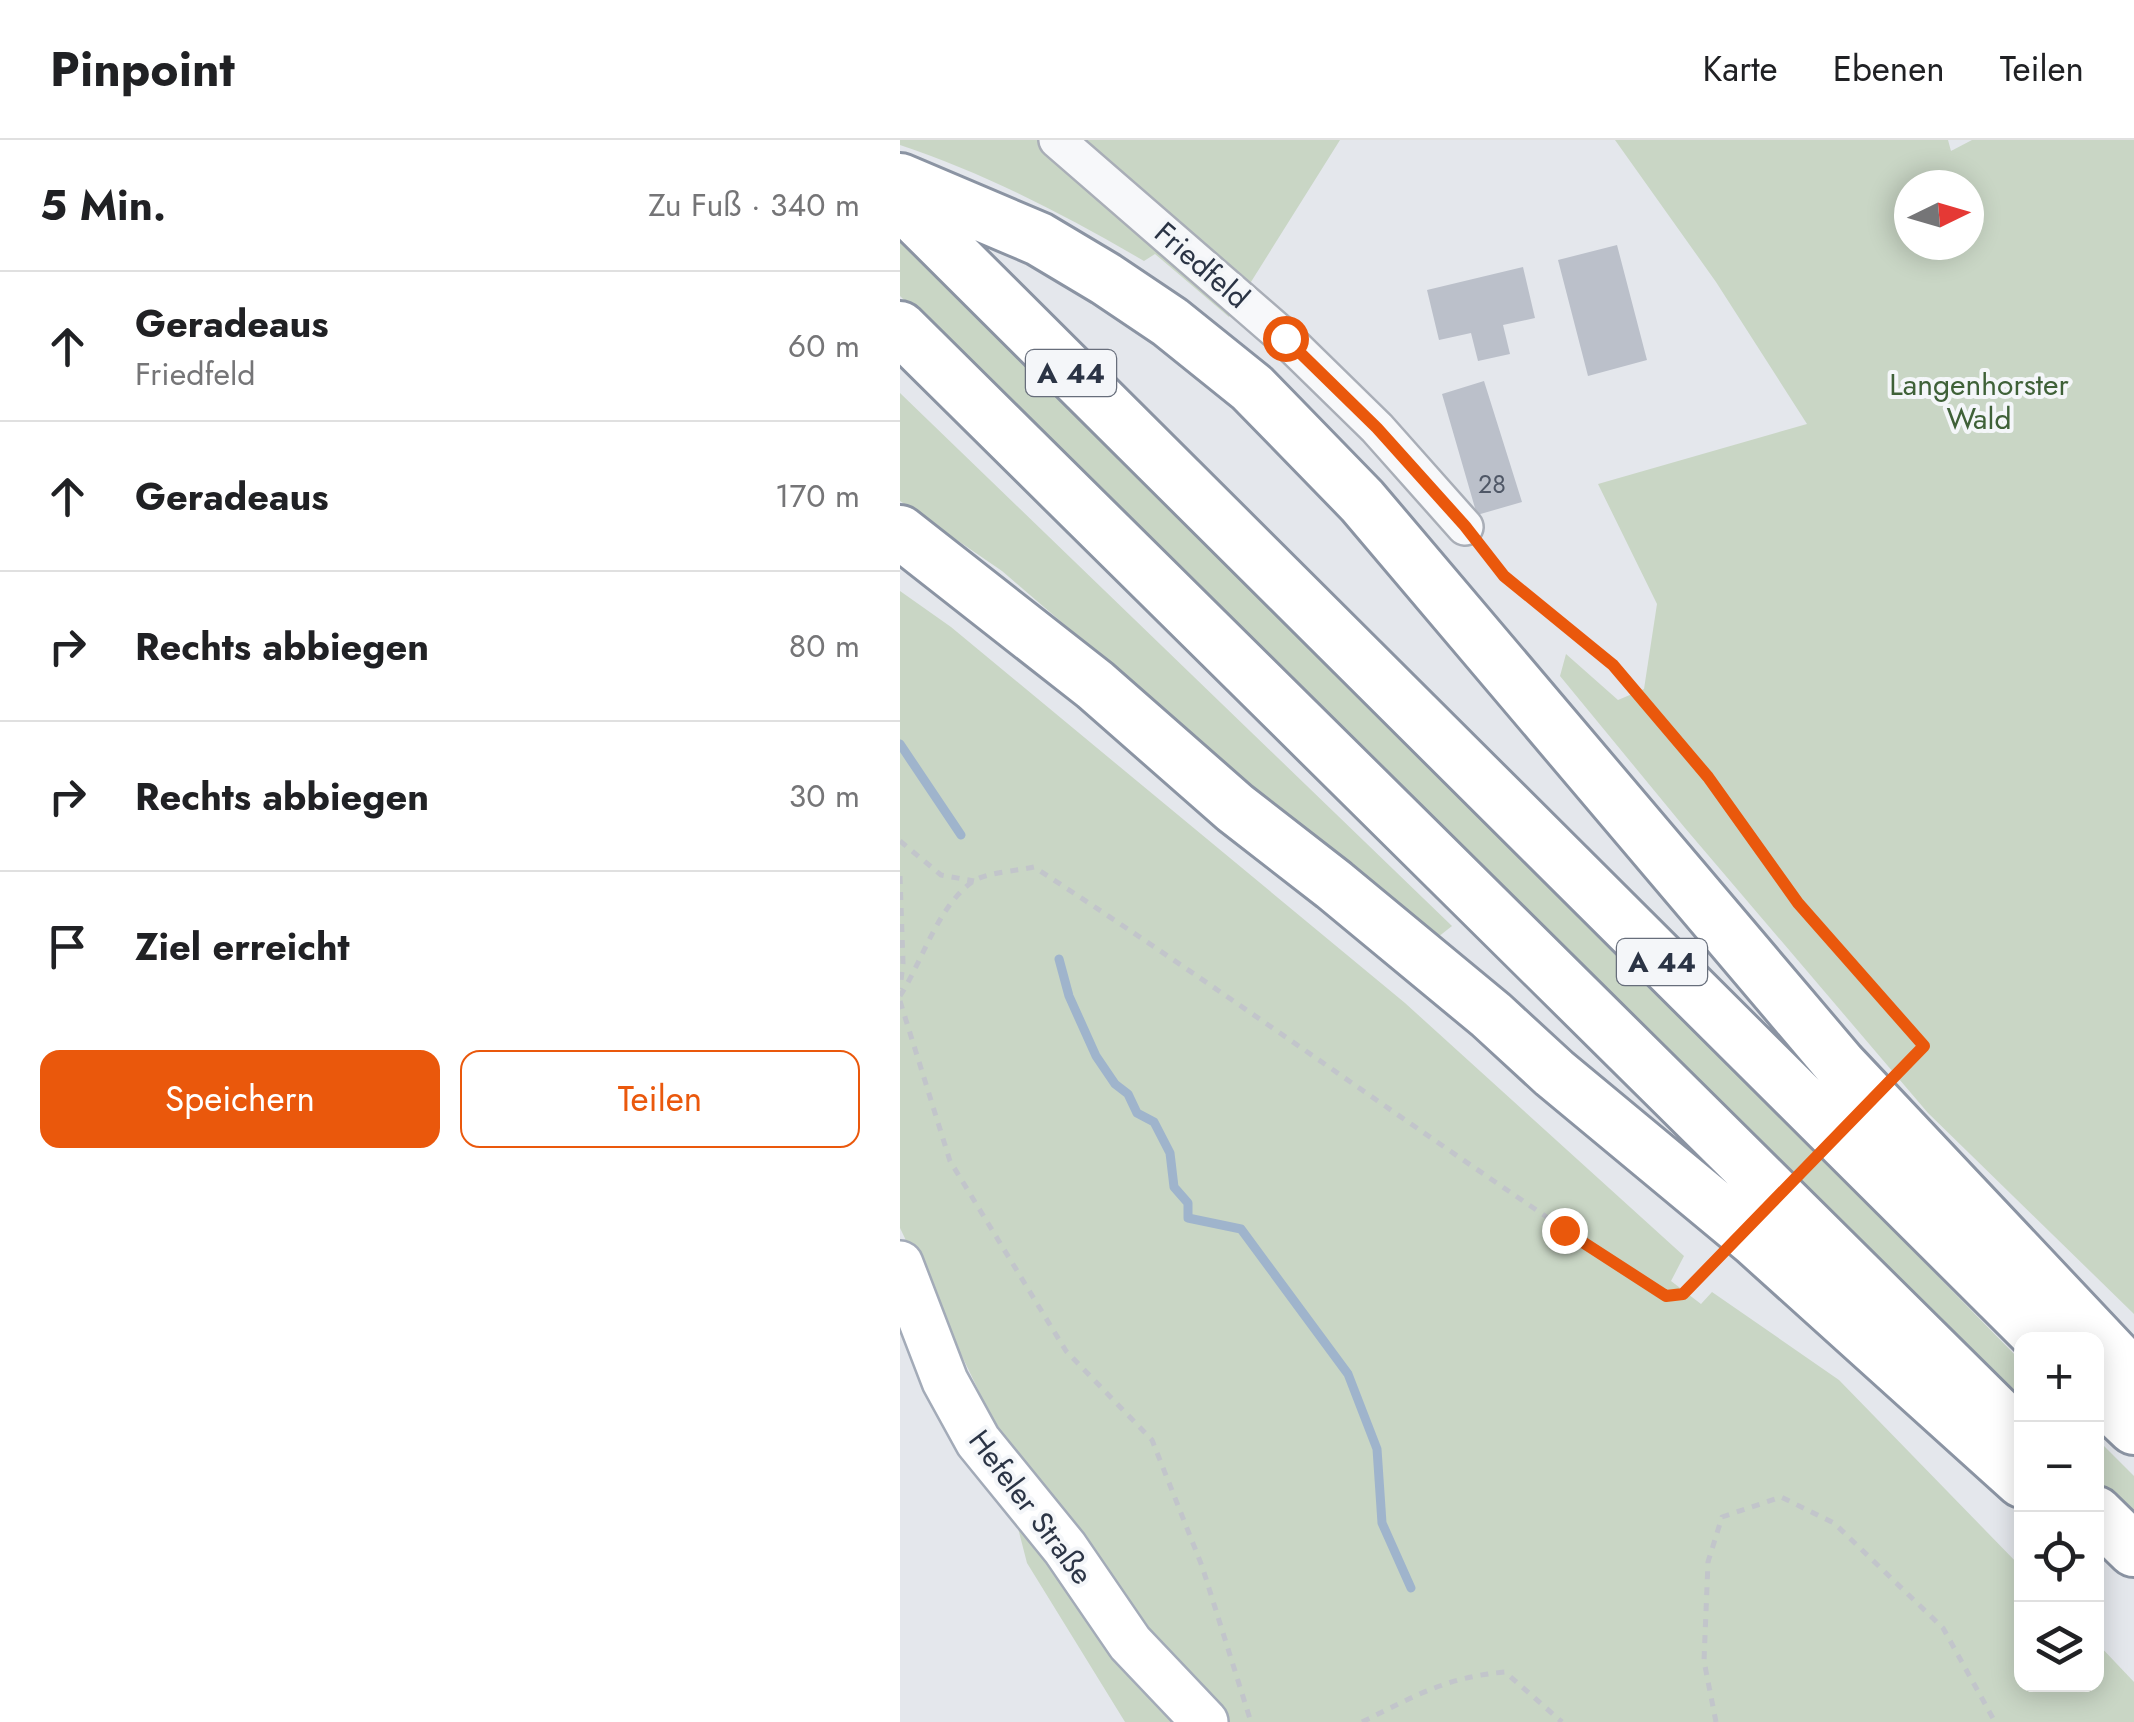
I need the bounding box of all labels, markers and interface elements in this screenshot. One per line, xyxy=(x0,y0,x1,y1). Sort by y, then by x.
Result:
text: Pinpoint xyxy=(50,35,235,104)
text: Karte xyxy=(1703,44,1778,94)
text: Ebenen xyxy=(1833,44,1945,94)
text: Teilen xyxy=(2000,44,2084,94)
north arrow xyxy=(1894,170,1984,260)
text: 5 Min. xyxy=(40,175,166,236)
text: Zu Fuß · 340 m xyxy=(648,182,860,228)
street label: Friedfeld xyxy=(1145,212,1259,318)
text: Geradeaus xyxy=(135,296,329,351)
route start xyxy=(1263,316,1309,362)
icon: ahead xyxy=(40,319,95,374)
text: 60 m xyxy=(788,323,860,369)
road number: A 44 xyxy=(1026,350,1116,396)
text: Friedfeld xyxy=(135,351,256,397)
park label: Langenhorster Wald xyxy=(1889,363,2069,440)
house number: 28 xyxy=(1478,466,1506,502)
icon: ahead xyxy=(40,469,95,524)
text: Geradeaus xyxy=(135,469,329,524)
text: 170 m xyxy=(775,473,860,519)
icon: right xyxy=(40,619,95,674)
text: Rechts abbiegen xyxy=(135,619,429,674)
text: 80 m xyxy=(789,623,860,669)
icon: right xyxy=(40,769,95,824)
text: Rechts abbiegen xyxy=(135,769,429,824)
text: 30 m xyxy=(789,773,860,819)
icon: arrive xyxy=(40,919,95,974)
text: Ziel erreicht xyxy=(135,919,350,974)
road number: A 44 xyxy=(1617,939,1707,985)
button: Speichern xyxy=(40,1050,440,1148)
button: Teilen xyxy=(460,1050,860,1148)
route end xyxy=(1542,1208,1588,1254)
map controls xyxy=(2014,1332,2104,1692)
button: + xyxy=(2014,1332,2104,1422)
street label: Hefeler Straße xyxy=(959,1421,1103,1593)
button: − xyxy=(2014,1422,2104,1512)
button: locate xyxy=(2014,1512,2104,1602)
button: layers xyxy=(2014,1602,2104,1692)

